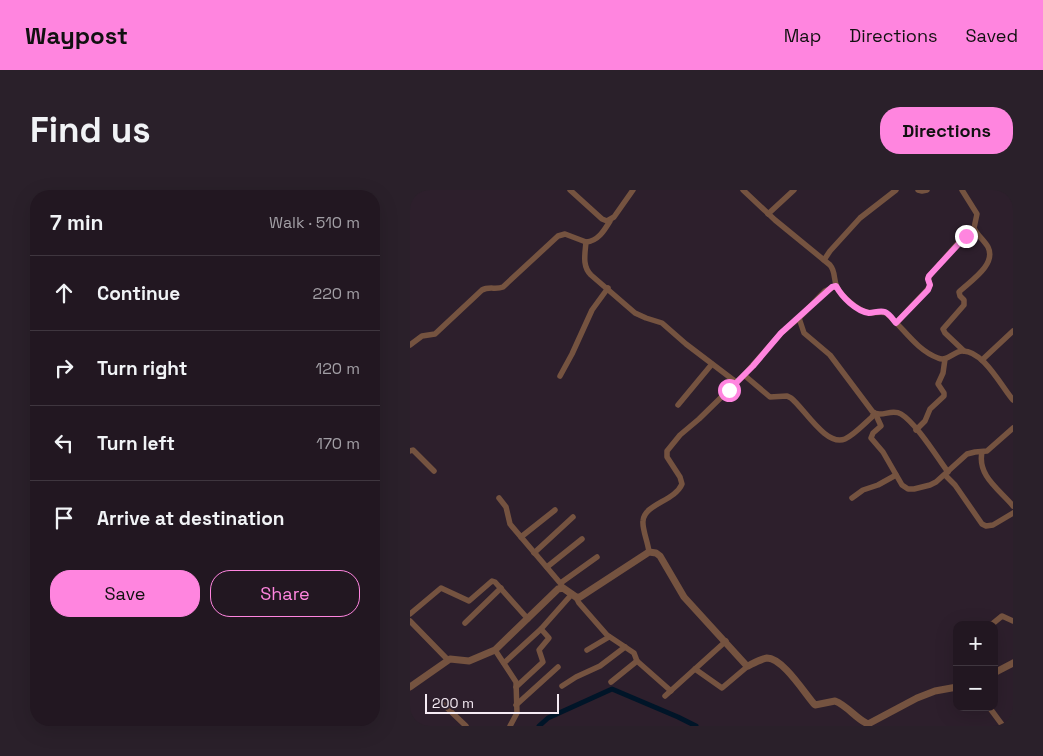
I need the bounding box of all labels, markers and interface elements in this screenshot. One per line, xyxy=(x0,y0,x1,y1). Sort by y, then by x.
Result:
text: Waypost xyxy=(25,20,128,51)
text: Map xyxy=(784,24,821,47)
text: Directions xyxy=(849,24,938,47)
text: Saved xyxy=(966,24,1018,47)
button: Directions xyxy=(880,107,1013,154)
text: Find us xyxy=(30,108,151,152)
text: 7 min xyxy=(50,209,103,236)
text: Walk · 510 m xyxy=(269,212,360,233)
route end xyxy=(955,225,978,248)
icon: ahead xyxy=(50,279,78,307)
text: Continue xyxy=(97,281,180,306)
text: 220 m xyxy=(313,283,360,304)
icon: right xyxy=(50,354,78,382)
text: Turn right xyxy=(97,356,187,381)
text: 120 m xyxy=(316,358,360,379)
route start xyxy=(718,379,741,402)
icon: left xyxy=(50,429,78,457)
text: Turn left xyxy=(97,431,175,456)
text: 170 m xyxy=(316,433,360,454)
icon: arrive xyxy=(50,504,78,532)
text: Arrive at destination xyxy=(97,506,285,531)
button: Save xyxy=(50,570,200,617)
button: Share xyxy=(210,570,360,617)
map controls xyxy=(953,621,998,711)
button: + xyxy=(953,621,998,666)
button: − xyxy=(953,666,998,711)
scale bar xyxy=(425,691,559,714)
text: 200 m xyxy=(432,694,474,712)

